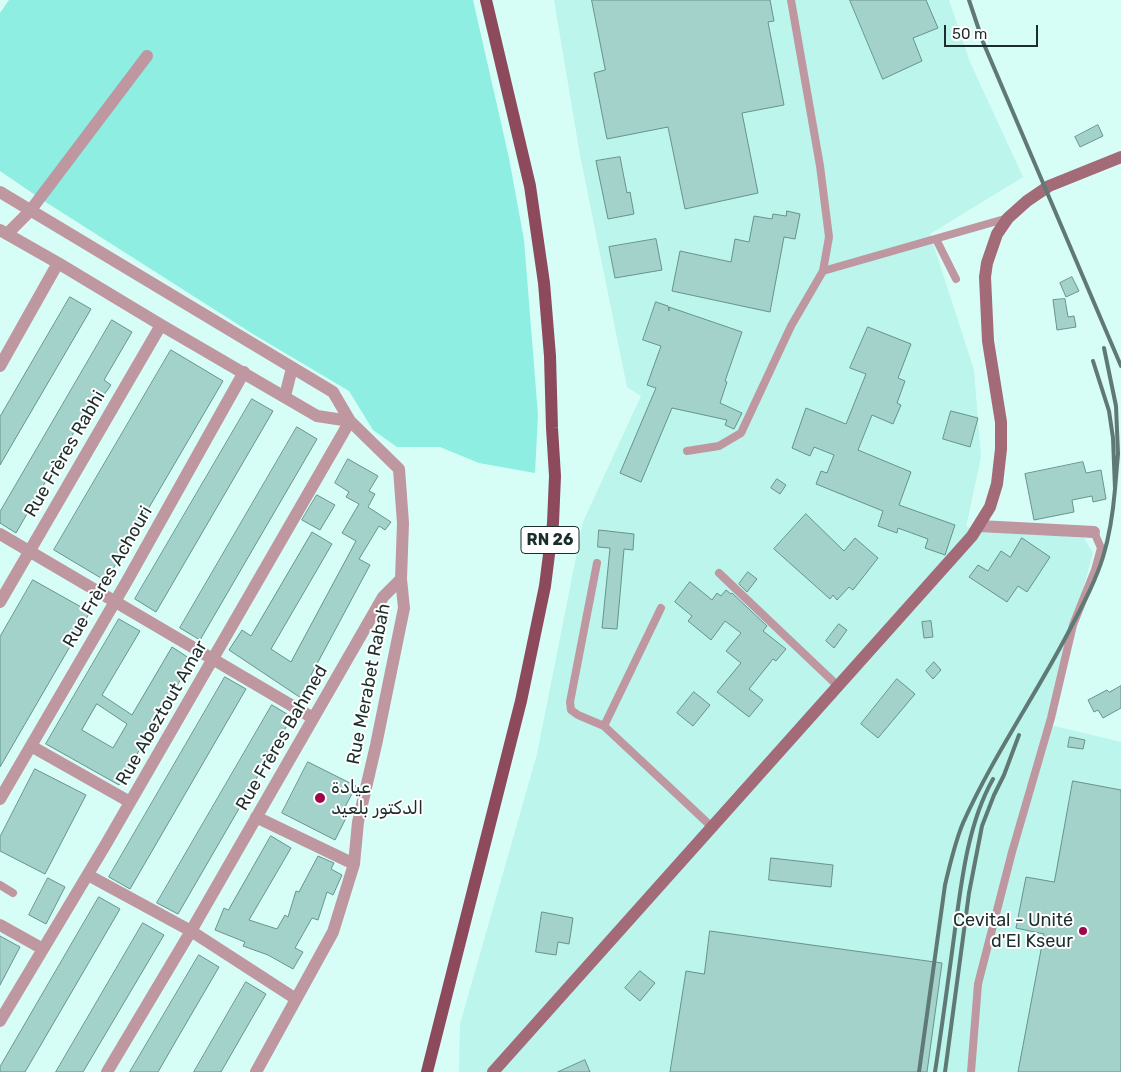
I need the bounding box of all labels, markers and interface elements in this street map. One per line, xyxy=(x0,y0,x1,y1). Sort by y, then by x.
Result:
scale bar xyxy=(946,15,1040,47)
text: 50 m xyxy=(952,25,987,43)
street label: Rue Frères Rabhi xyxy=(20,387,110,521)
street label: Rue Frères Achouri xyxy=(59,502,157,652)
road number: RN 26 xyxy=(521,526,579,554)
street label: Rue Merabet Rabah xyxy=(343,602,395,766)
street label: Rue Abeztout Amar xyxy=(112,637,212,789)
street label: Rue Frères Bahmed xyxy=(232,662,332,814)
place label: عيادة الدكتور بلعيد xyxy=(331,777,423,820)
marker: عيادة الدكتور بلعيد xyxy=(313,791,327,805)
place label: Cevital - Unité d'El Kseur xyxy=(953,910,1073,952)
marker: Cevital - Unité d'El Kseur xyxy=(1077,925,1089,937)

